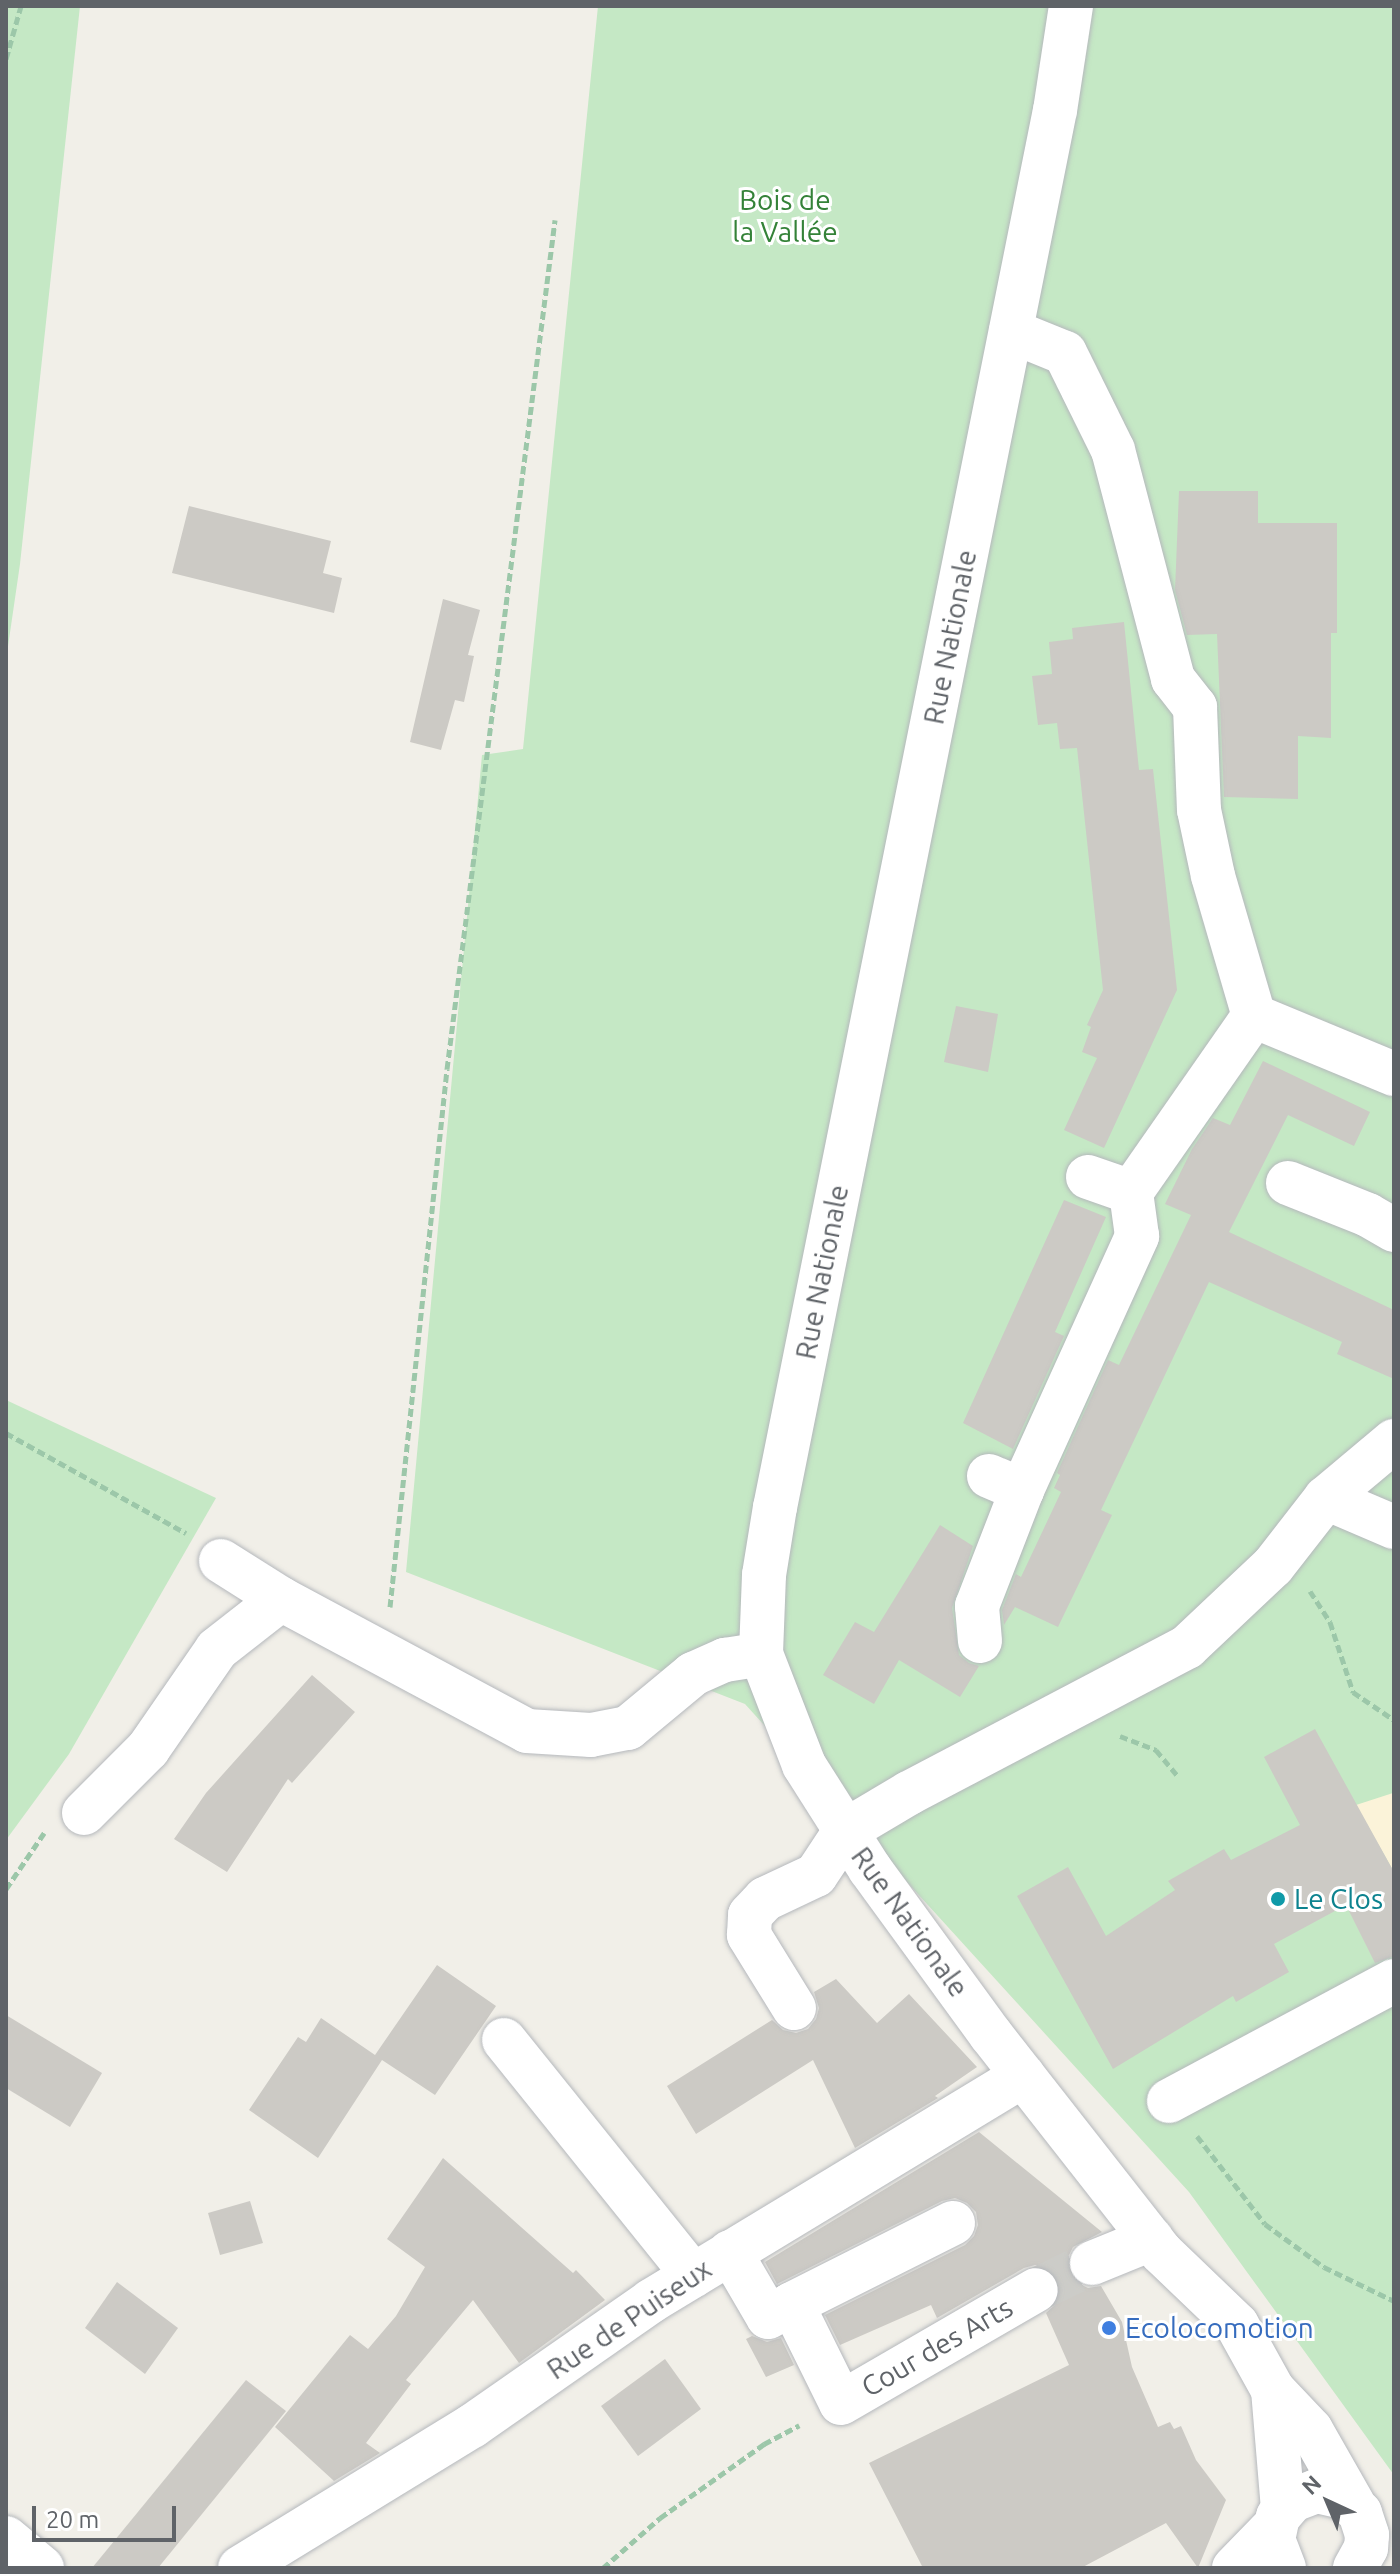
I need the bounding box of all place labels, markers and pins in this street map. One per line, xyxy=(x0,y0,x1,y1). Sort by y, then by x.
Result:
place label: Le Clos xyxy=(1294,1882,1383,1916)
marker: Le Clos xyxy=(1269,1890,1287,1908)
place label: Ecolocomotion xyxy=(1125,2311,1314,2345)
marker: Ecolocomotion xyxy=(1100,2319,1118,2337)

